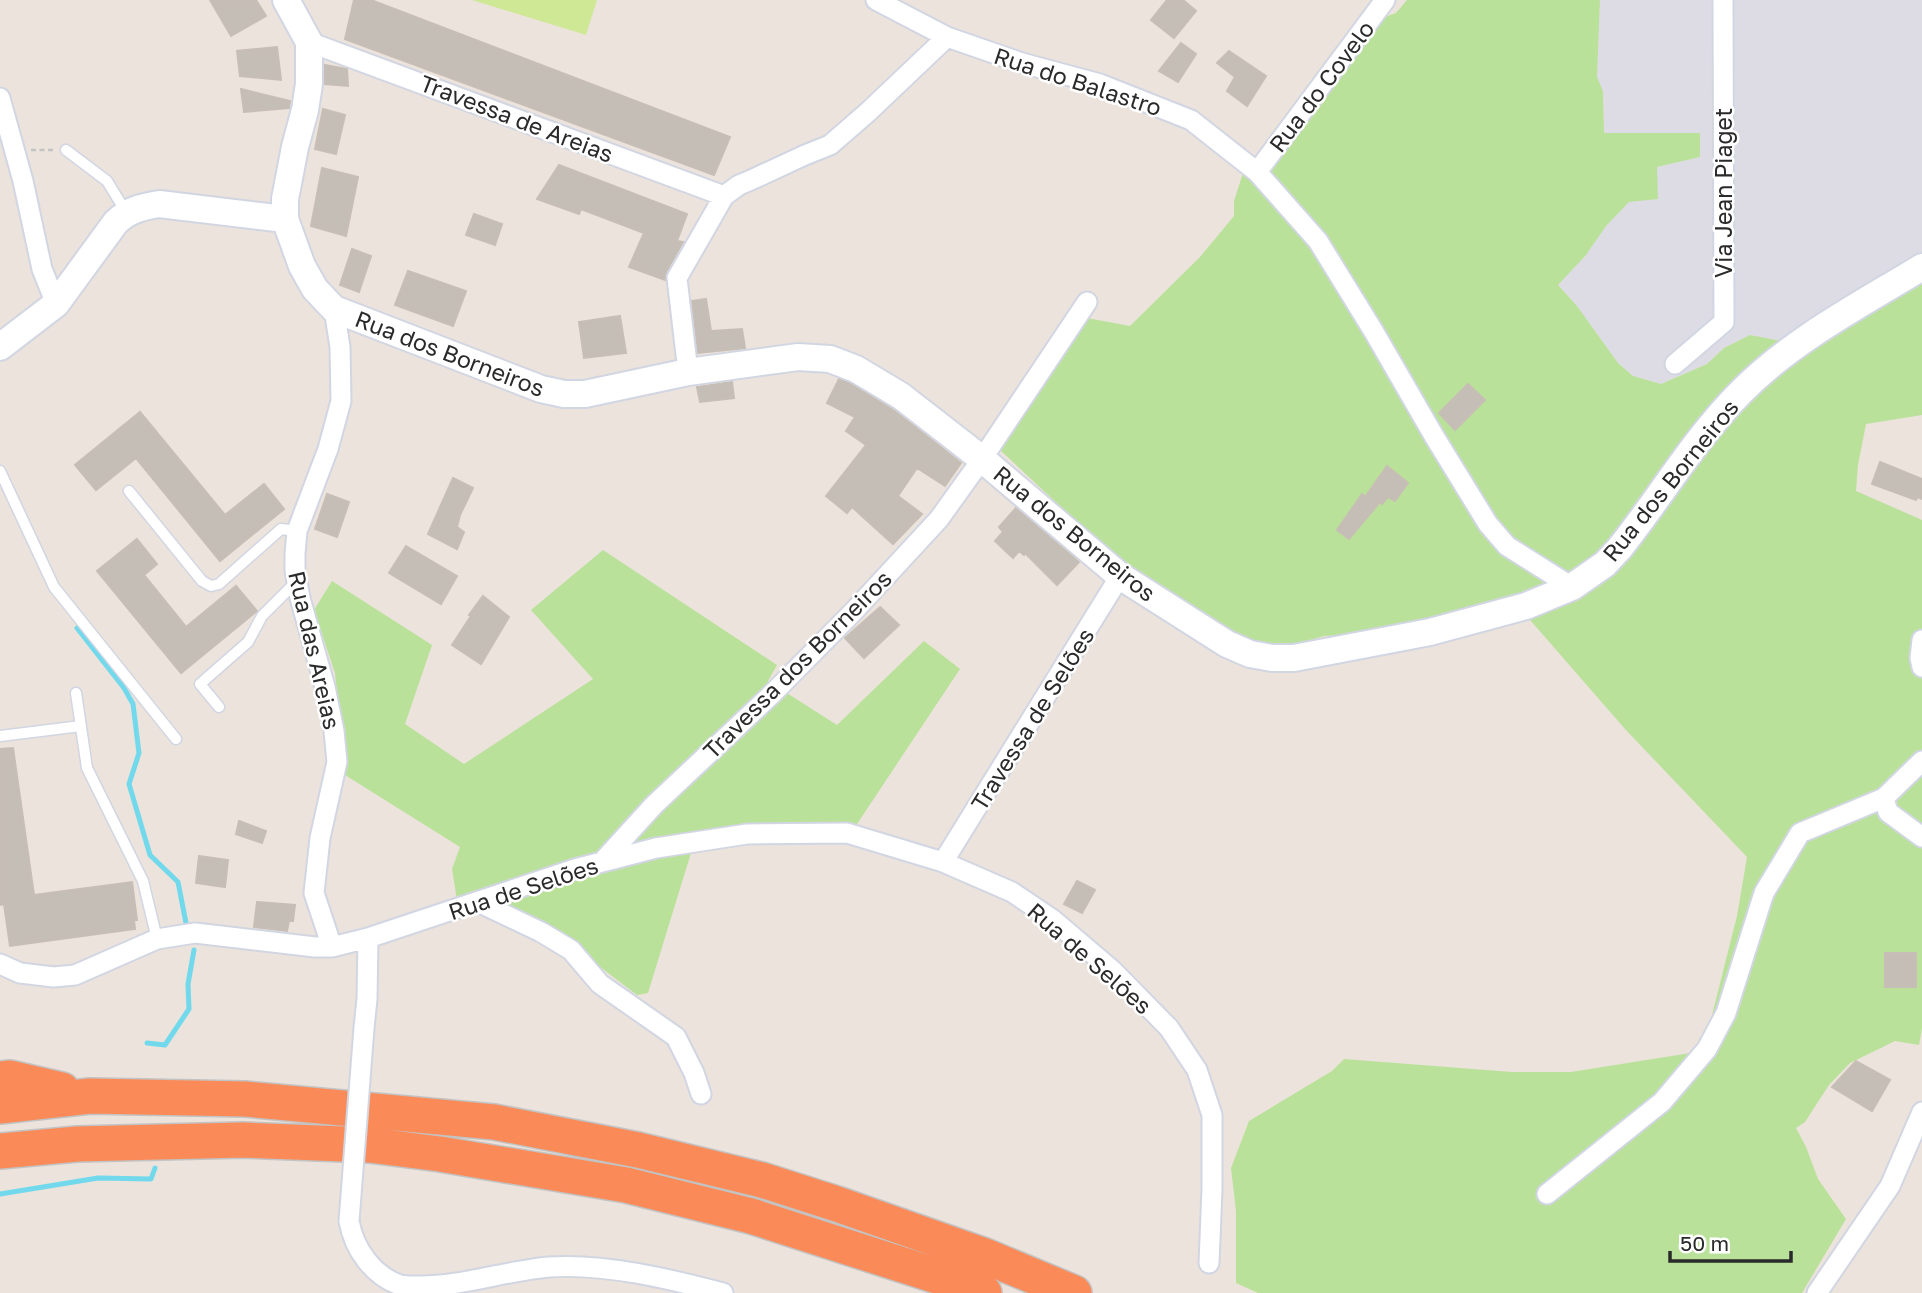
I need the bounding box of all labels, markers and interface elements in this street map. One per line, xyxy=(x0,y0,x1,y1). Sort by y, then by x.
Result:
street label: Rua do Covelo xyxy=(1263,15,1379,157)
street label: Rua do Balastro xyxy=(991,41,1165,121)
street label: Travessa de Areias xyxy=(417,68,617,168)
street label: Via Jean Piaget xyxy=(1709,108,1737,278)
street label: Rua dos Borneiros xyxy=(351,304,549,402)
street label: Rua dos Borneiros xyxy=(1596,393,1744,567)
street label: Rua dos Borneiros xyxy=(988,459,1162,607)
street label: Travessa dos Borneiros xyxy=(697,564,897,764)
street label: Rua das Areias xyxy=(283,568,347,732)
street label: Travessa de Selões xyxy=(964,622,1100,816)
street label: Rua de Selões xyxy=(445,851,601,925)
street label: Rua de Selões xyxy=(1022,896,1158,1020)
scale bar xyxy=(1670,1220,1791,1264)
text: 50 m xyxy=(1680,1230,1729,1256)

